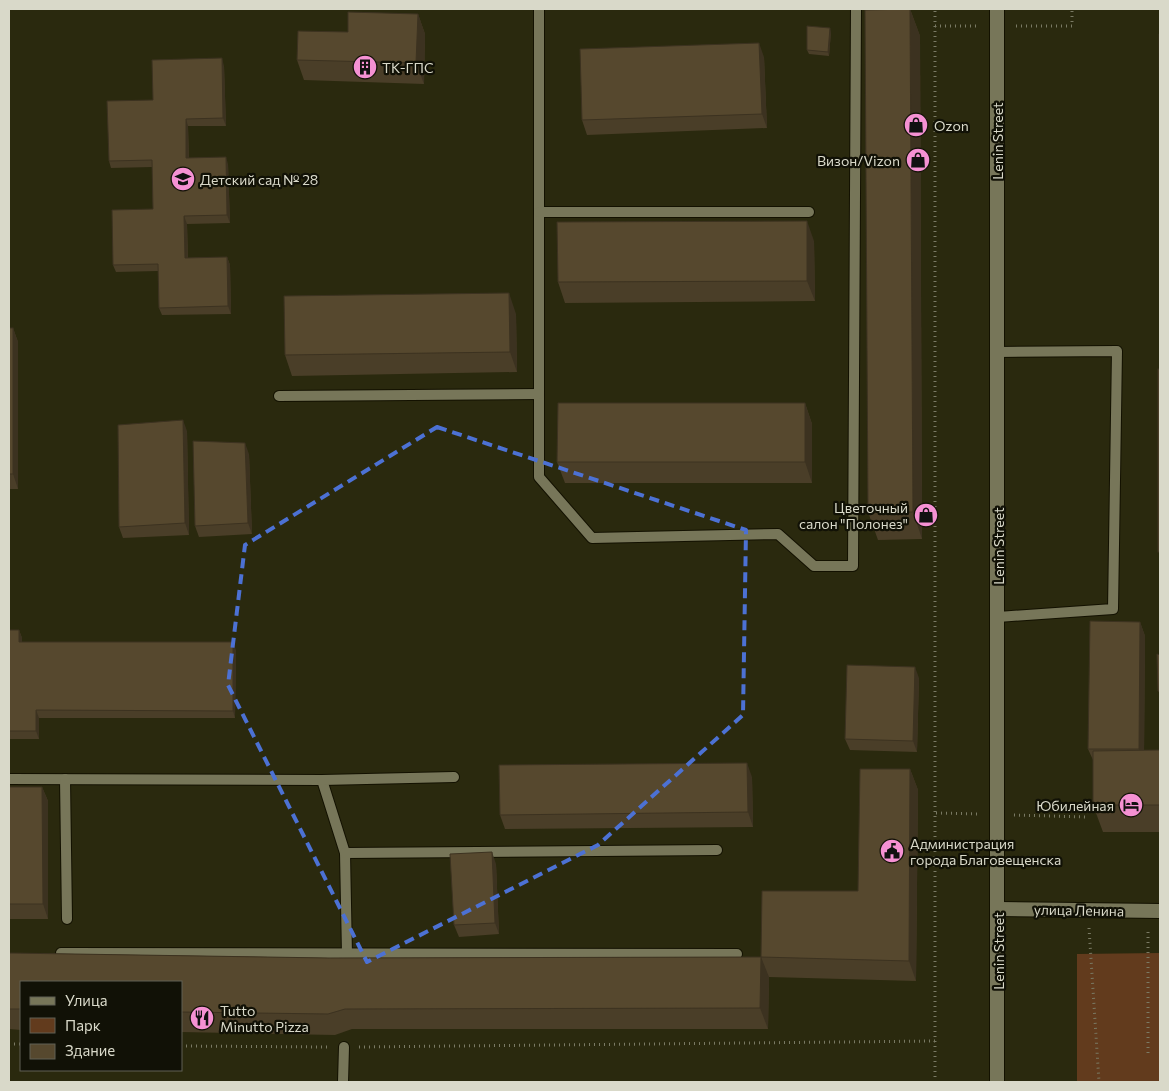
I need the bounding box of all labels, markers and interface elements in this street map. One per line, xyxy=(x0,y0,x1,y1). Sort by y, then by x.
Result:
building icon: ТК-ГПС xyxy=(352,54,378,80)
place label: ТК-ГПС xyxy=(382,59,434,76)
street label: Lenin Street xyxy=(989,102,1006,180)
shop icon: Ozon xyxy=(903,112,929,138)
place label: Ozon xyxy=(934,117,969,134)
shop icon: Визон/Vizon xyxy=(905,147,931,173)
place label: Визон/Vizon xyxy=(817,152,900,169)
school or university icon: Детский сад № 28 xyxy=(170,166,196,192)
place label: Детский сад № 28 xyxy=(200,171,318,188)
place label: Цветочный салон "Полонез" xyxy=(799,499,908,532)
shop icon: Цветочный салон "Полонез" xyxy=(913,502,939,528)
street label: Lenin Street xyxy=(990,507,1007,585)
hotel icon: Юбилейная xyxy=(1118,792,1144,818)
place label: Юбилейная xyxy=(1036,797,1114,814)
place label: Администрация города Благовещенска xyxy=(910,835,1061,868)
public building icon: Администрация города Благовещенска xyxy=(879,838,905,864)
street label: улица Ленина xyxy=(1034,901,1124,919)
street label: Lenin Street xyxy=(990,912,1007,990)
legend xyxy=(20,981,182,1071)
text: Улица xyxy=(65,991,107,1009)
place label: Tutto Minutto Pizza xyxy=(220,1002,309,1035)
restaurant icon: Tutto Minutto Pizza xyxy=(189,1005,215,1031)
text: Парк xyxy=(65,1016,101,1034)
text: Здание xyxy=(65,1041,115,1059)

